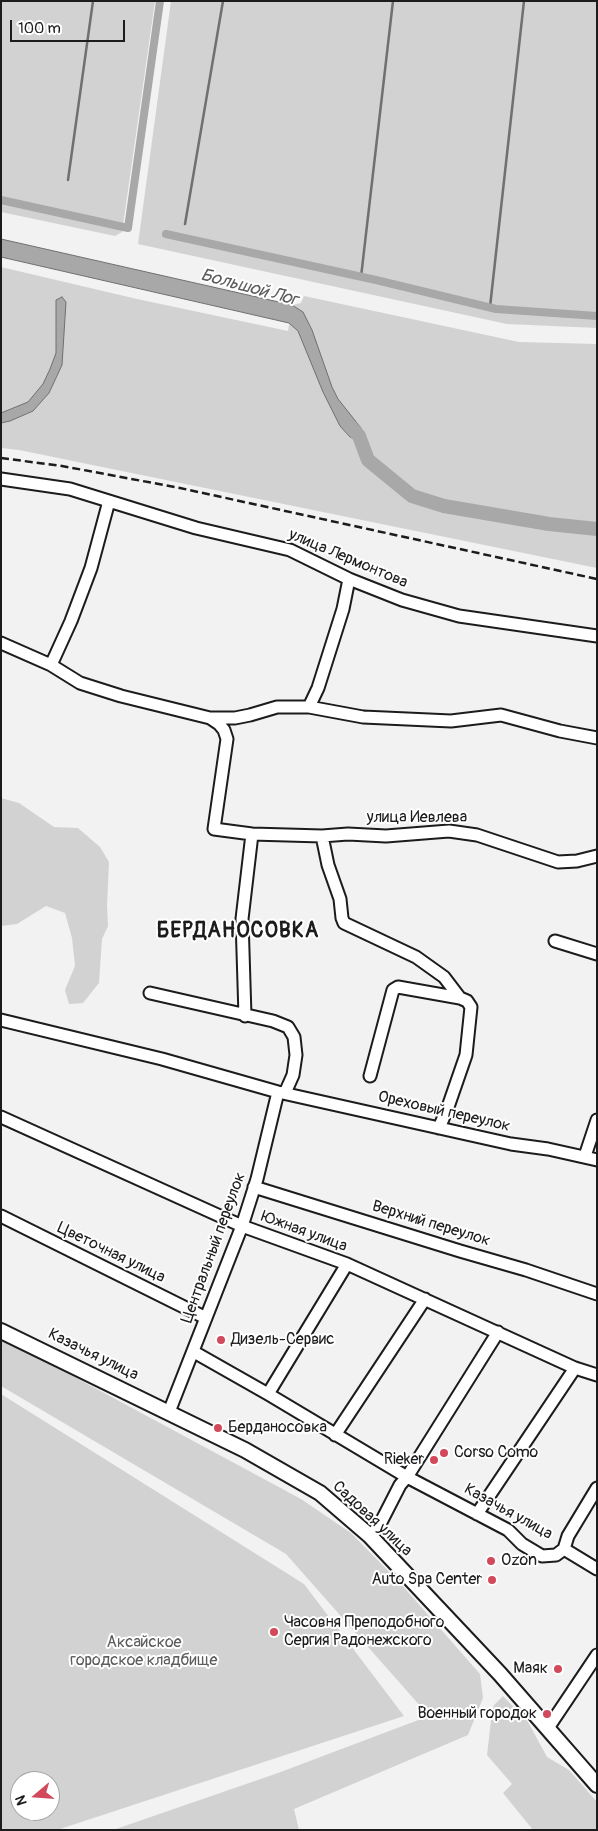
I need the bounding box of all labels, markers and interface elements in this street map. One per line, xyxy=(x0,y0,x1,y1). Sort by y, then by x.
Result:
scale bar xyxy=(12,10,128,42)
text: 100 m xyxy=(18,19,61,38)
water label: Большой Лог xyxy=(198,265,300,311)
street label: улица Лермонтова xyxy=(286,525,410,593)
street label: улица Иевлева xyxy=(367,808,467,828)
district label: БЕРДАНОСОВКА xyxy=(155,919,321,945)
street label: Ореховый переулок xyxy=(376,1087,512,1137)
street label: Центральный переулок xyxy=(178,1170,250,1326)
street label: Верхний переулок xyxy=(370,1197,492,1251)
street label: Южная улица xyxy=(258,1208,350,1256)
street label: Цветочная улица xyxy=(54,1218,168,1288)
street label: Казачья улица xyxy=(45,1325,141,1385)
place label: Дизель-Сервис xyxy=(231,1330,334,1350)
marker: Дизель-Сервис xyxy=(215,1334,227,1346)
place label: Берданосовка xyxy=(228,1418,327,1438)
marker: Берданосовка xyxy=(212,1422,224,1434)
place label: Corso Como xyxy=(454,1443,538,1463)
marker: Corso Como xyxy=(438,1447,450,1459)
place label: Rieker xyxy=(384,1450,424,1470)
marker: Rieker xyxy=(428,1454,440,1466)
street label: Садовая улица xyxy=(328,1477,416,1561)
street label: Казачья улица xyxy=(460,1480,556,1544)
place label: Ozon xyxy=(501,1551,537,1571)
marker: Ozon xyxy=(485,1555,497,1567)
place label: Auto Spa Center xyxy=(372,1570,482,1590)
marker: Auto Spa Center xyxy=(486,1574,498,1586)
place label: Часовня Преподобного Сергия Радонежского xyxy=(284,1613,444,1651)
marker: Часовня Преподобного Сергия Радонежского xyxy=(268,1626,280,1638)
park label: Аксайское городское кладбище xyxy=(71,1633,217,1671)
place label: Маяк xyxy=(513,1659,548,1679)
marker: Маяк xyxy=(552,1663,564,1675)
place label: Военный городок xyxy=(417,1704,537,1724)
marker: Военный городок xyxy=(541,1708,553,1720)
north arrow xyxy=(10,1771,60,1821)
text: N xyxy=(12,1793,31,1808)

